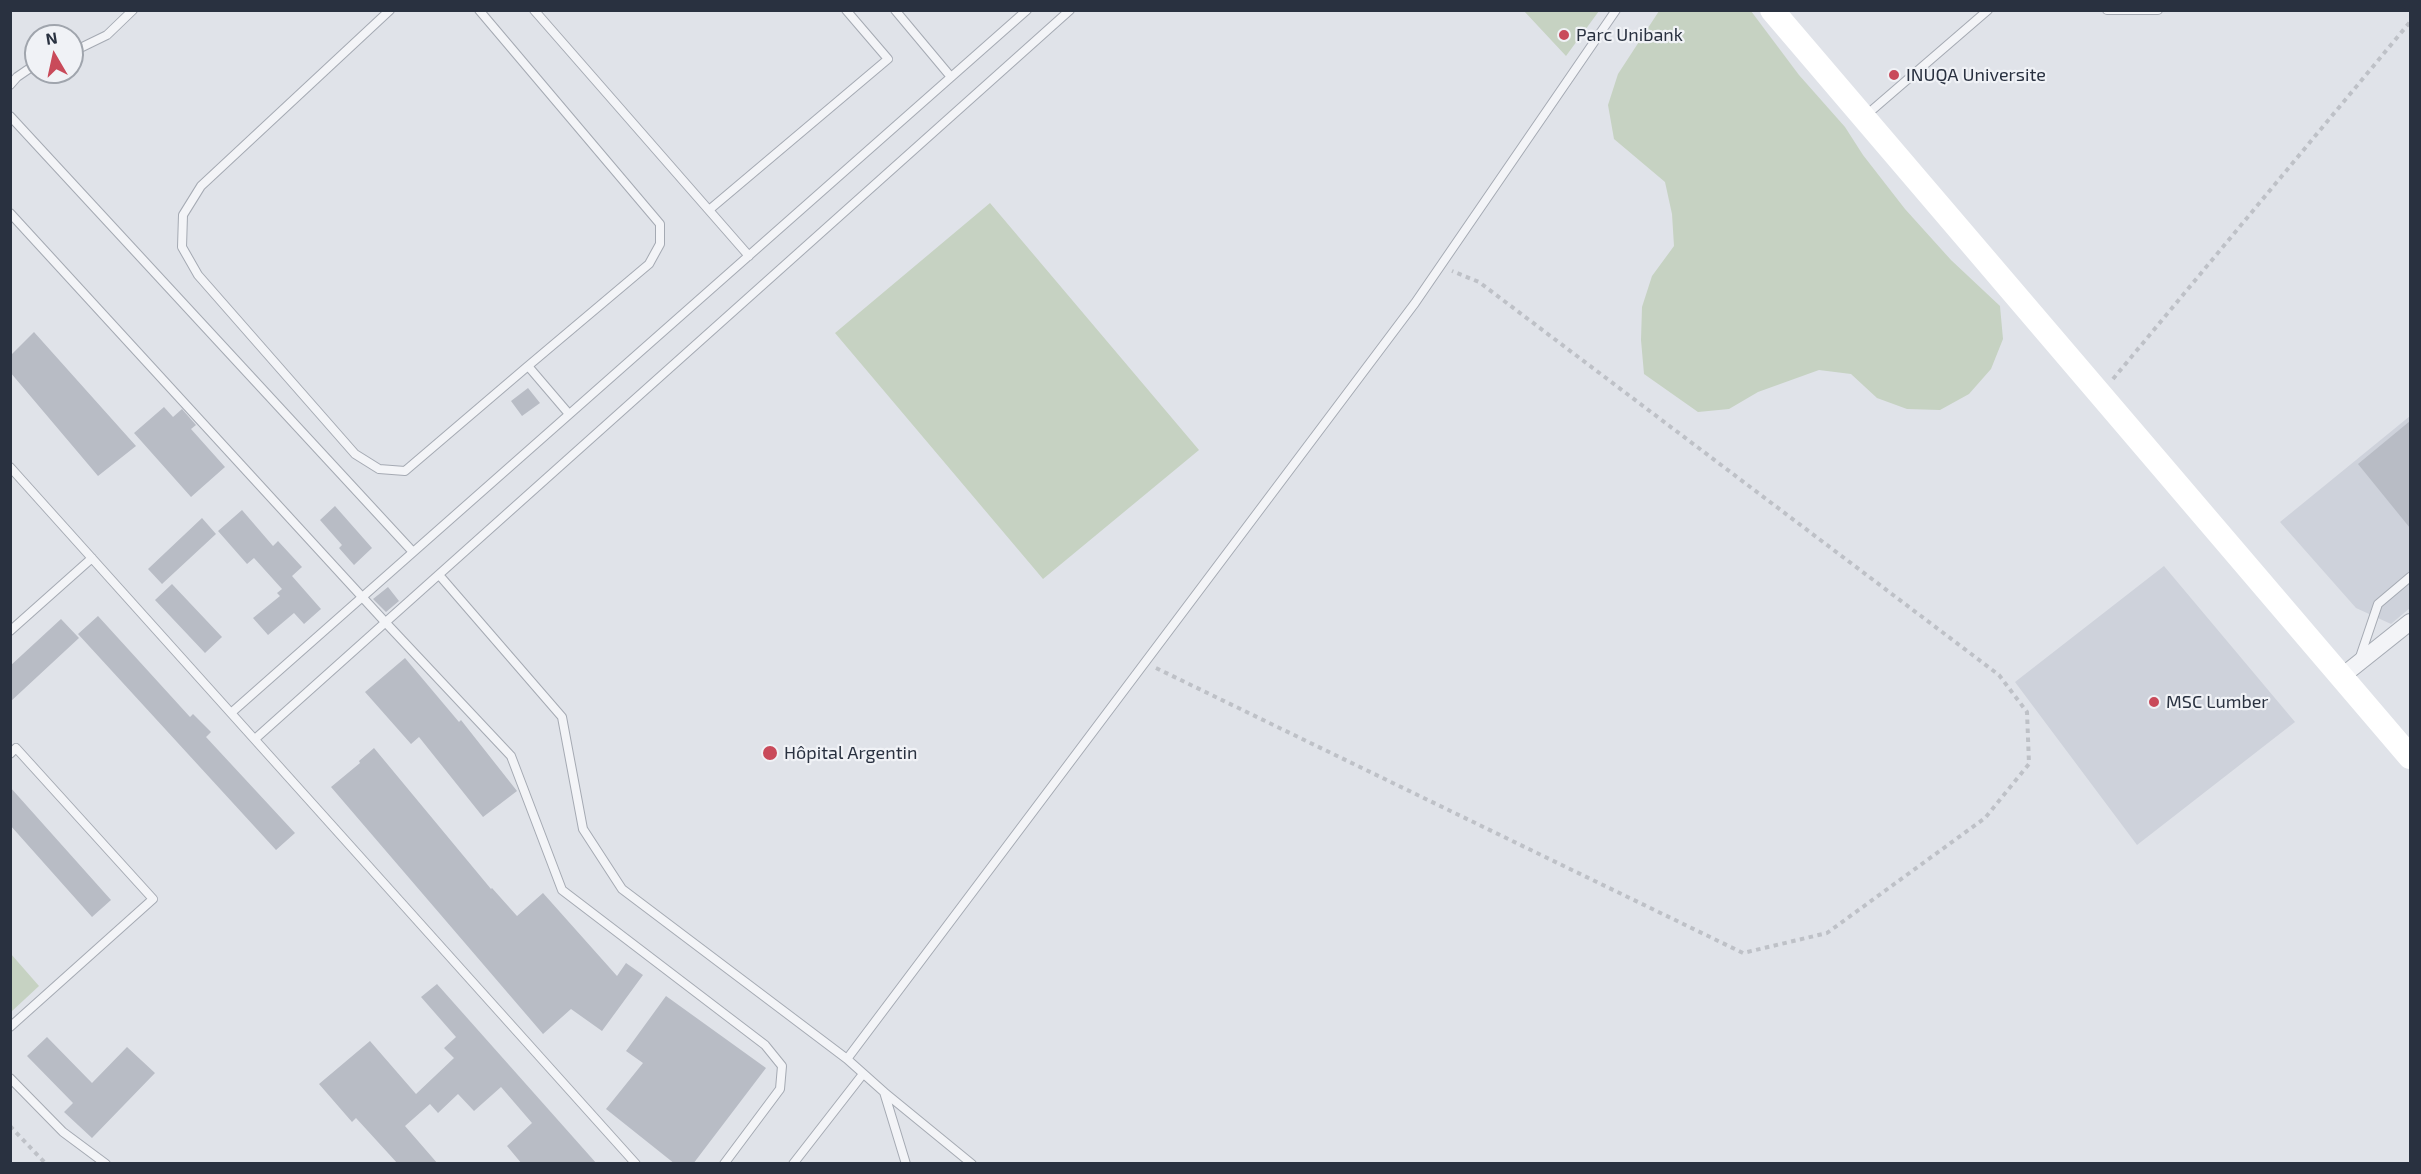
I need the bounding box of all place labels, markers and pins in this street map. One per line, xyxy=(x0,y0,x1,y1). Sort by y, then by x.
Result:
place label: Parc Unibank xyxy=(1576,24,1683,46)
marker: Parc Unibank xyxy=(1557,28,1571,42)
place label: INUQA Universite xyxy=(1906,64,2046,86)
marker: INUQA Universite xyxy=(1887,68,1901,82)
place label: MSC Lumber xyxy=(2166,691,2269,713)
marker: MSC Lumber xyxy=(2147,695,2161,709)
place label: Hôpital Argentin xyxy=(784,742,917,764)
marker: Hôpital Argentin xyxy=(761,744,779,762)

